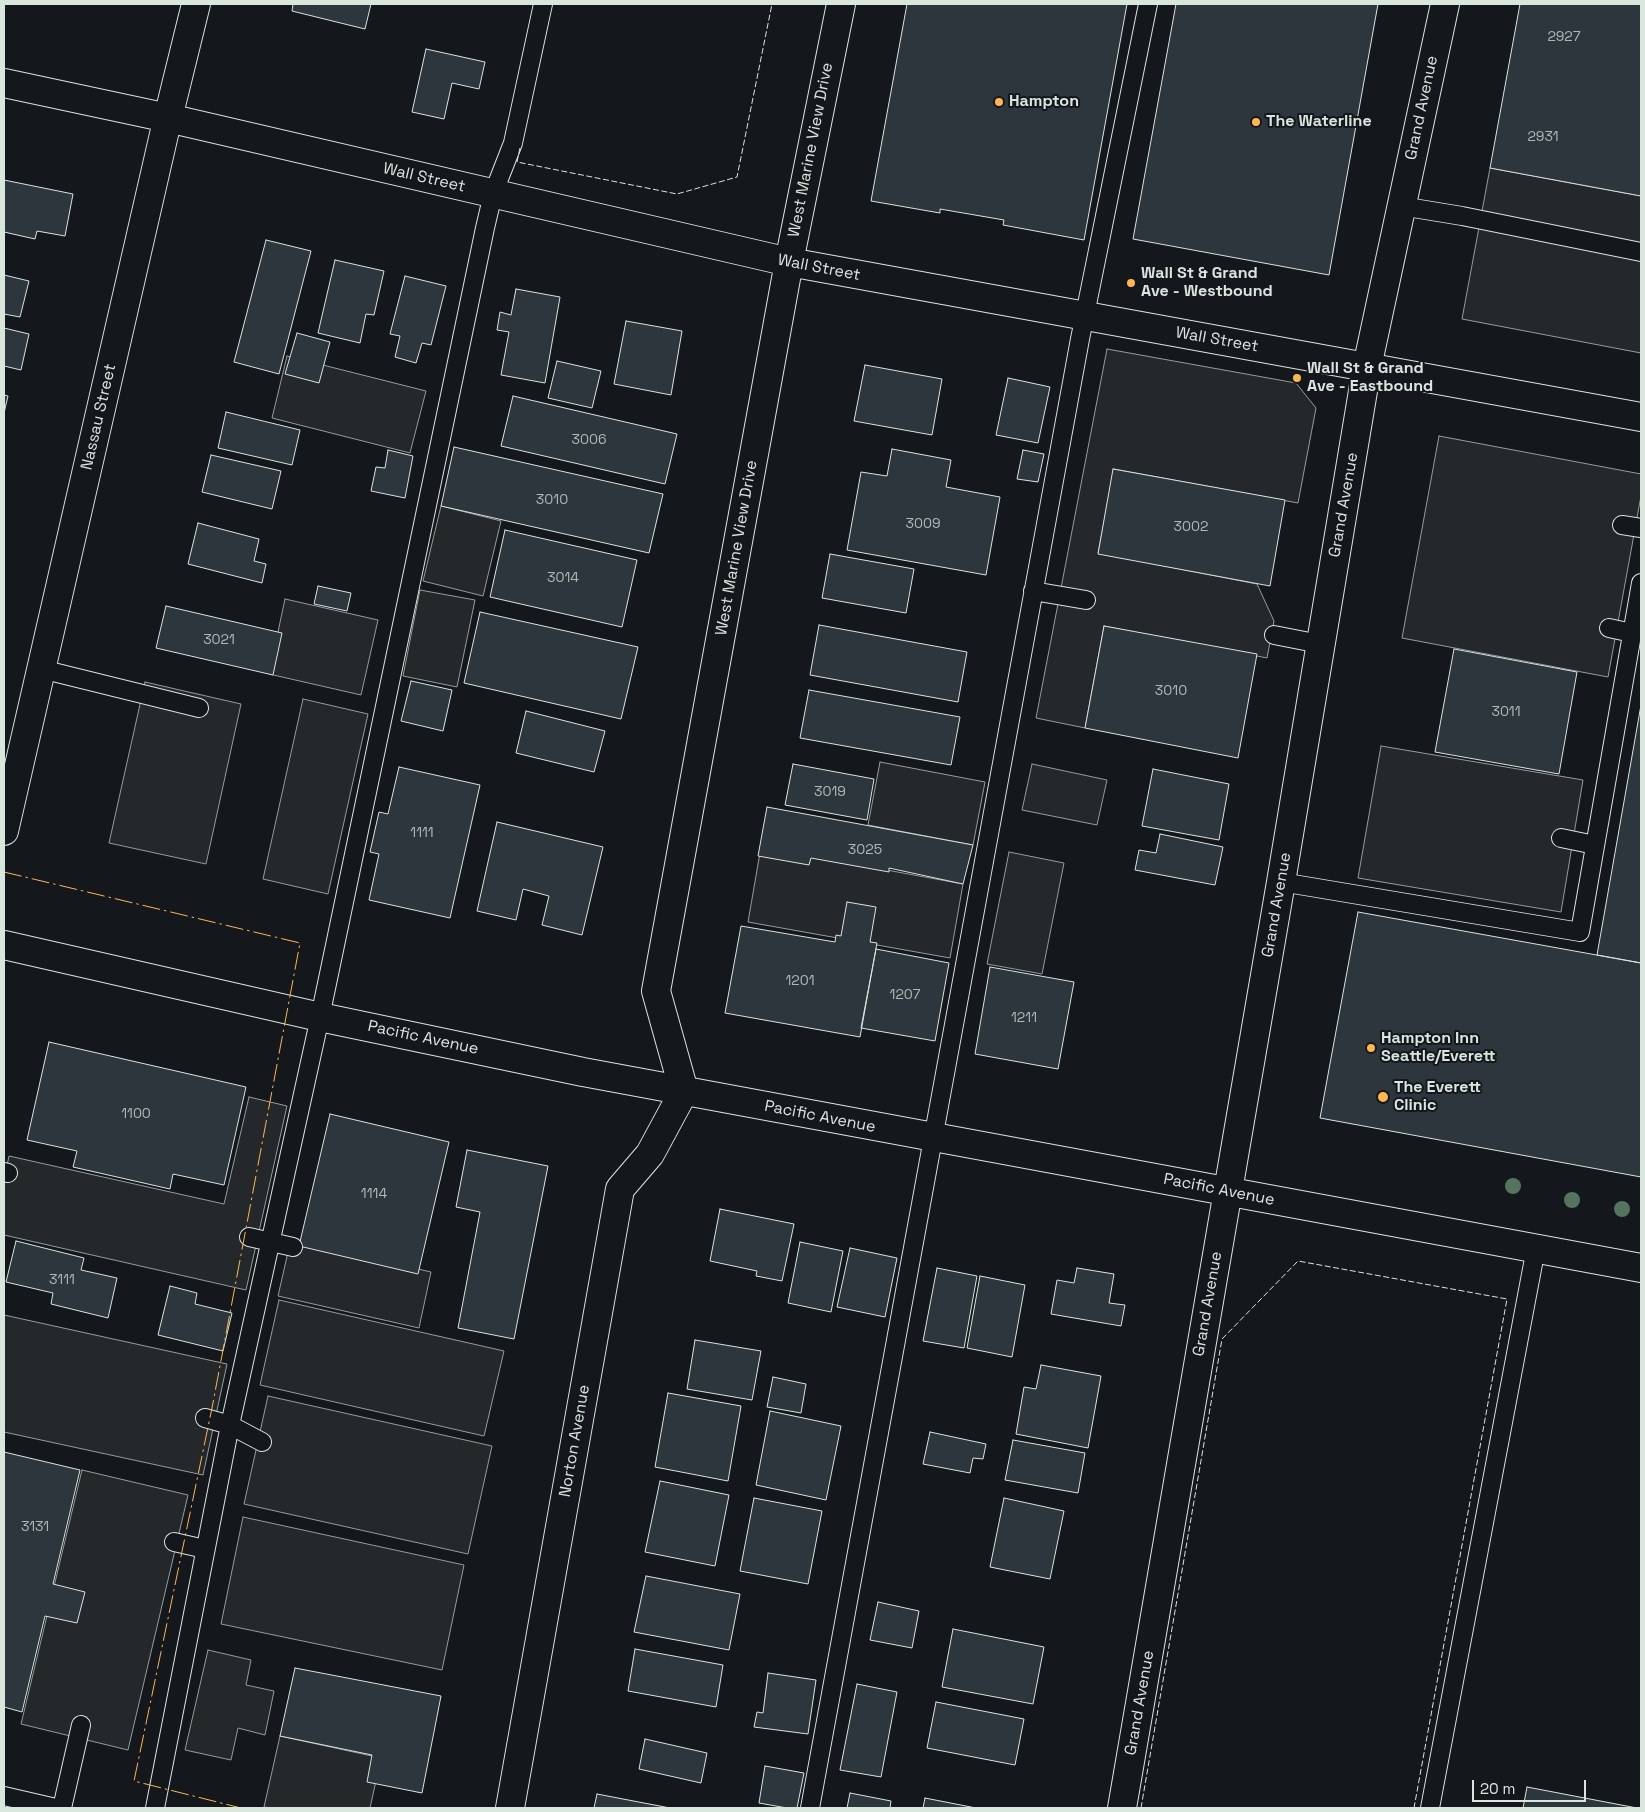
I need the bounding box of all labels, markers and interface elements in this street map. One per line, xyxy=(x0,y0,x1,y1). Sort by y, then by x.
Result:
house number: 2927 xyxy=(1547,29,1581,45)
street label: Grand Avenue xyxy=(1402,54,1442,162)
street label: West Marine View Drive xyxy=(785,61,837,239)
place label: Hampton xyxy=(1009,92,1079,112)
marker: Hampton xyxy=(993,96,1005,108)
place label: The Waterline xyxy=(1266,112,1372,132)
marker: The Waterline xyxy=(1250,116,1262,128)
house number: 2931 xyxy=(1527,129,1559,145)
street label: Wall Street xyxy=(381,159,467,197)
street label: Wall Street xyxy=(776,251,862,285)
place label: Wall St & Grand Ave - Westbound xyxy=(1141,264,1273,302)
marker: Wall St & Grand Ave - Westbound xyxy=(1125,277,1137,289)
street label: Wall Street xyxy=(1174,323,1260,357)
place label: Wall St & Grand Ave - Eastbound xyxy=(1307,359,1433,397)
street label: Nassau Street xyxy=(77,362,121,472)
marker: Wall St & Grand Ave - Eastbound xyxy=(1291,372,1303,384)
house number: 3006 xyxy=(572,432,606,448)
street label: Grand Avenue xyxy=(1325,451,1363,559)
street label: West Marine View Drive xyxy=(712,459,762,637)
house number: 3010 xyxy=(536,492,568,508)
house number: 3009 xyxy=(906,516,940,532)
house number: 3002 xyxy=(1174,519,1208,535)
house number: 3014 xyxy=(547,570,579,586)
house number: 3021 xyxy=(203,632,235,648)
house number: 3010 xyxy=(1155,683,1187,699)
house number: 3011 xyxy=(1491,704,1521,720)
house number: 3019 xyxy=(814,784,846,800)
house number: 1111 xyxy=(410,825,434,841)
house number: 3025 xyxy=(848,842,882,858)
street label: Grand Avenue xyxy=(1258,851,1296,959)
house number: 1201 xyxy=(785,973,815,989)
house number: 1207 xyxy=(890,987,920,1003)
house number: 1211 xyxy=(1011,1010,1037,1026)
street label: Pacific Avenue xyxy=(366,1017,480,1059)
place label: Hampton Inn Seattle/Everett xyxy=(1381,1029,1496,1067)
marker: Hampton Inn Seattle/Everett xyxy=(1365,1042,1377,1054)
place label: The Everett Clinic xyxy=(1394,1078,1481,1116)
marker: The Everett Clinic xyxy=(1376,1090,1390,1104)
street label: Pacific Avenue xyxy=(763,1097,877,1137)
house number: 1100 xyxy=(121,1106,151,1122)
street label: Pacific Avenue xyxy=(1162,1170,1276,1210)
house number: 1114 xyxy=(361,1186,387,1202)
street label: Grand Avenue xyxy=(1189,1250,1227,1358)
house number: 3111 xyxy=(49,1272,75,1288)
street label: Norton Avenue xyxy=(556,1383,594,1499)
house number: 3131 xyxy=(21,1519,49,1535)
street label: Grand Avenue xyxy=(1121,1649,1159,1757)
scale bar xyxy=(1475,1770,1589,1802)
text: 20 m xyxy=(1480,1779,1515,1798)

